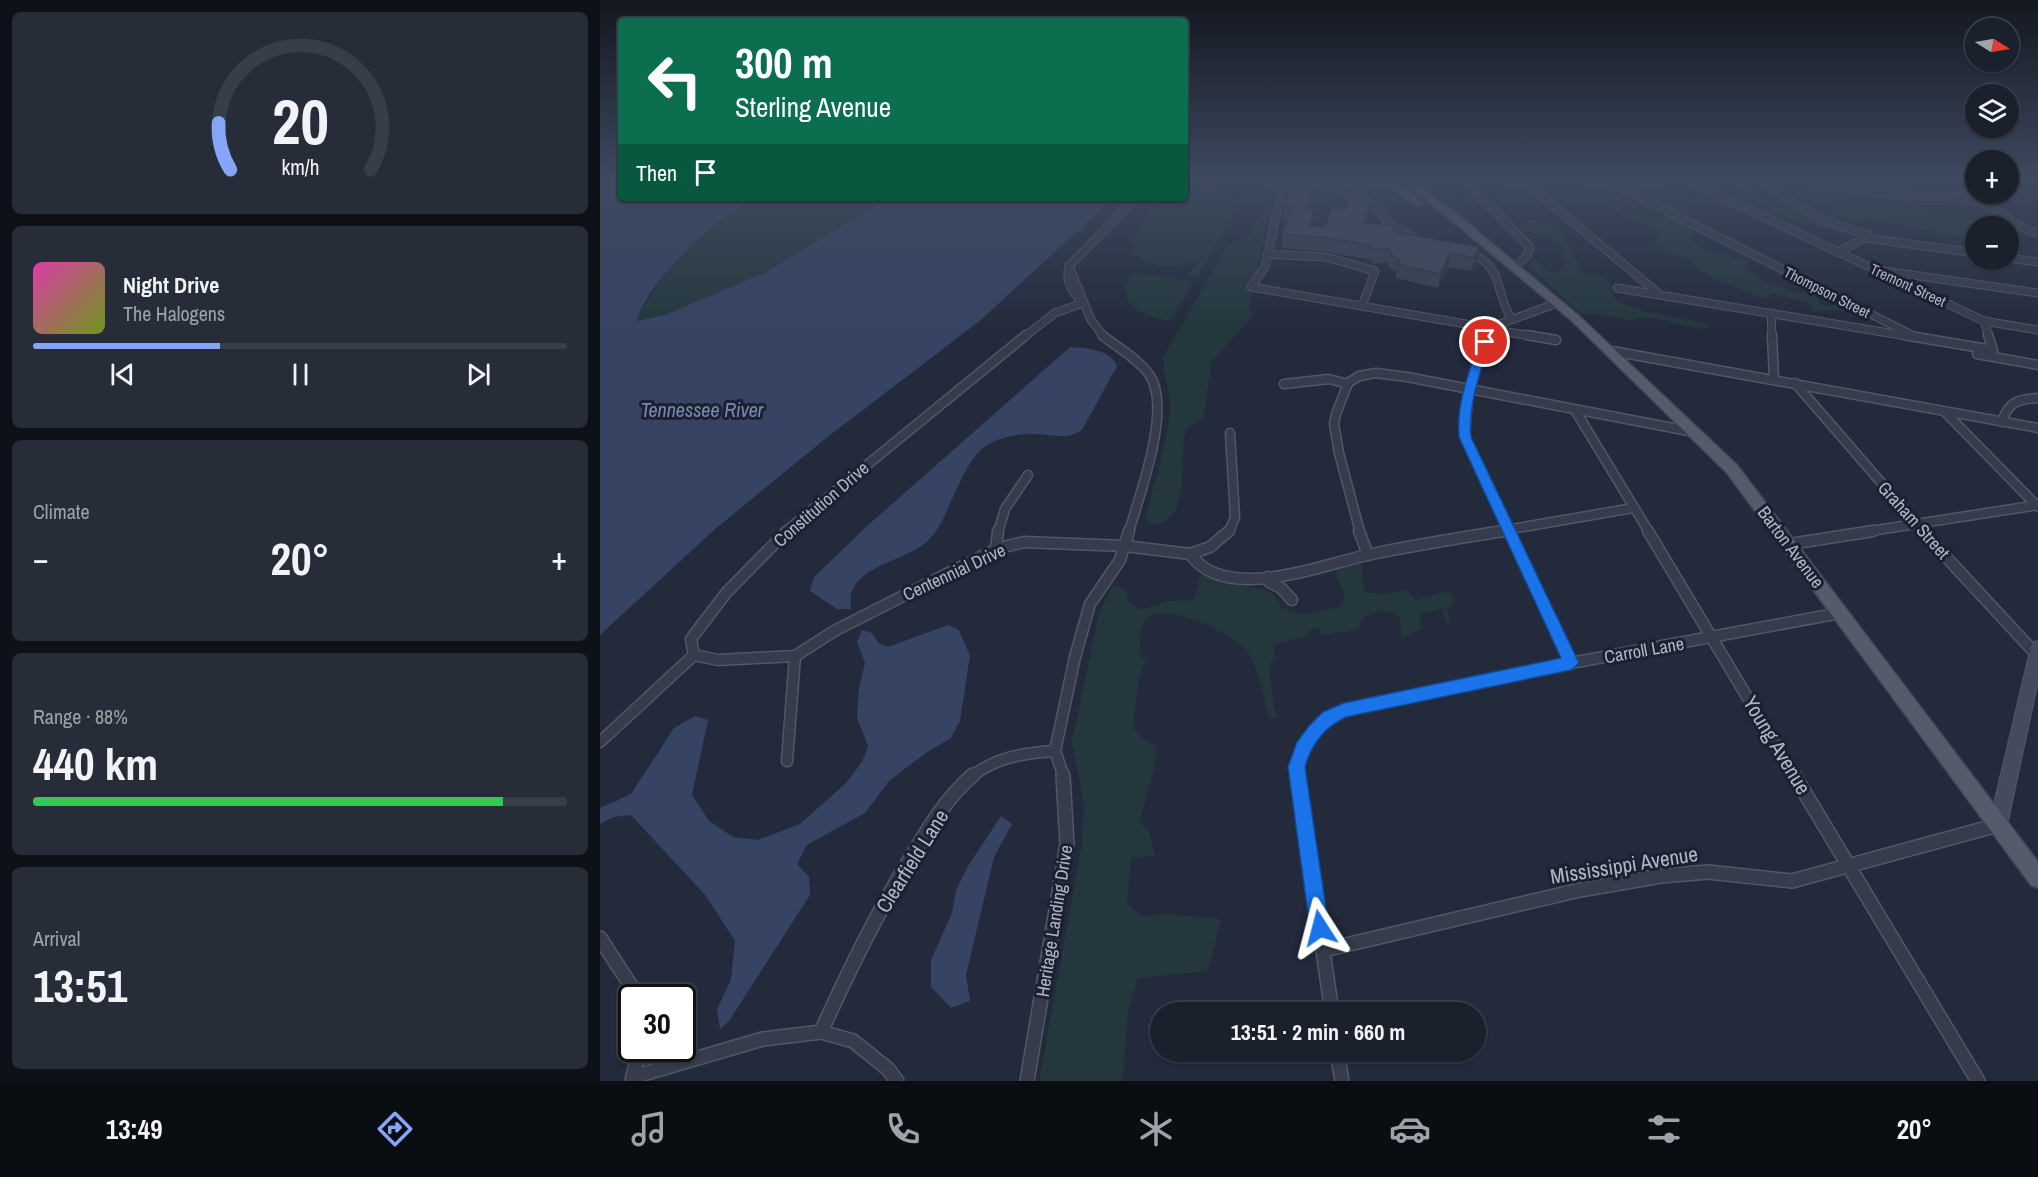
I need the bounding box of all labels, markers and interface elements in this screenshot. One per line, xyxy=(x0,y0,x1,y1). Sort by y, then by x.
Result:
north arrow xyxy=(1965,18,2019,72)
map controls xyxy=(1965,18,2019,270)
text: 300 m xyxy=(735,35,833,91)
icon: left xyxy=(636,42,714,120)
text: 20 xyxy=(272,79,328,163)
button: layers xyxy=(1965,84,2019,138)
text: Sterling Avenue xyxy=(735,89,891,125)
button: + xyxy=(1965,150,2019,204)
text: km/h xyxy=(281,153,319,182)
icon: arrive xyxy=(689,156,722,189)
text: Then xyxy=(636,158,677,188)
button: − xyxy=(1965,216,2019,270)
street label: Tremont Street xyxy=(1867,258,1950,312)
street label: Thompson Street xyxy=(1780,261,1874,323)
text: Night Drive xyxy=(123,270,219,300)
text: The Halogens xyxy=(123,300,225,327)
pin xyxy=(1459,316,1510,367)
icon: arrive xyxy=(1468,325,1501,358)
icon: previous xyxy=(106,358,139,391)
icon: pause xyxy=(284,358,317,391)
icon: next xyxy=(462,358,495,391)
water label: Tennessee River xyxy=(641,396,764,423)
street label: Constitution Drive xyxy=(768,456,874,552)
street label: Graham Street xyxy=(1872,476,1956,564)
text: Climate xyxy=(33,498,90,525)
street label: Barton Avenue xyxy=(1752,501,1830,593)
text: 20° xyxy=(270,528,330,589)
text: − xyxy=(33,536,49,580)
text: + xyxy=(551,536,567,580)
street label: Centennial Drive xyxy=(899,537,1009,607)
street label: Carroll Lane xyxy=(1602,631,1686,669)
street label: Young Avenue xyxy=(1736,690,1818,800)
text: Range · 88% xyxy=(33,703,128,730)
text: 440 km xyxy=(33,733,158,794)
street label: Clearfield Lane xyxy=(869,804,955,918)
street label: Mississippi Avenue xyxy=(1548,839,1700,891)
street label: Heritage Landing Drive xyxy=(1030,843,1078,999)
position arrow xyxy=(1288,896,1352,960)
text: Arrival xyxy=(33,925,80,952)
text: 13:51 xyxy=(33,955,127,1016)
speed limit sign: 30 xyxy=(618,984,696,1062)
text: 13:51 · 2 min · 660 m xyxy=(1231,1017,1405,1047)
icon: directions xyxy=(374,1108,416,1150)
icon: music xyxy=(628,1108,670,1150)
icon: phone xyxy=(882,1108,924,1150)
icon: climate xyxy=(1135,1108,1177,1150)
icon: car xyxy=(1389,1108,1431,1150)
icon: filters xyxy=(1643,1108,1685,1150)
text: 13:49 xyxy=(106,1111,162,1147)
text: 20° xyxy=(1897,1111,1932,1147)

